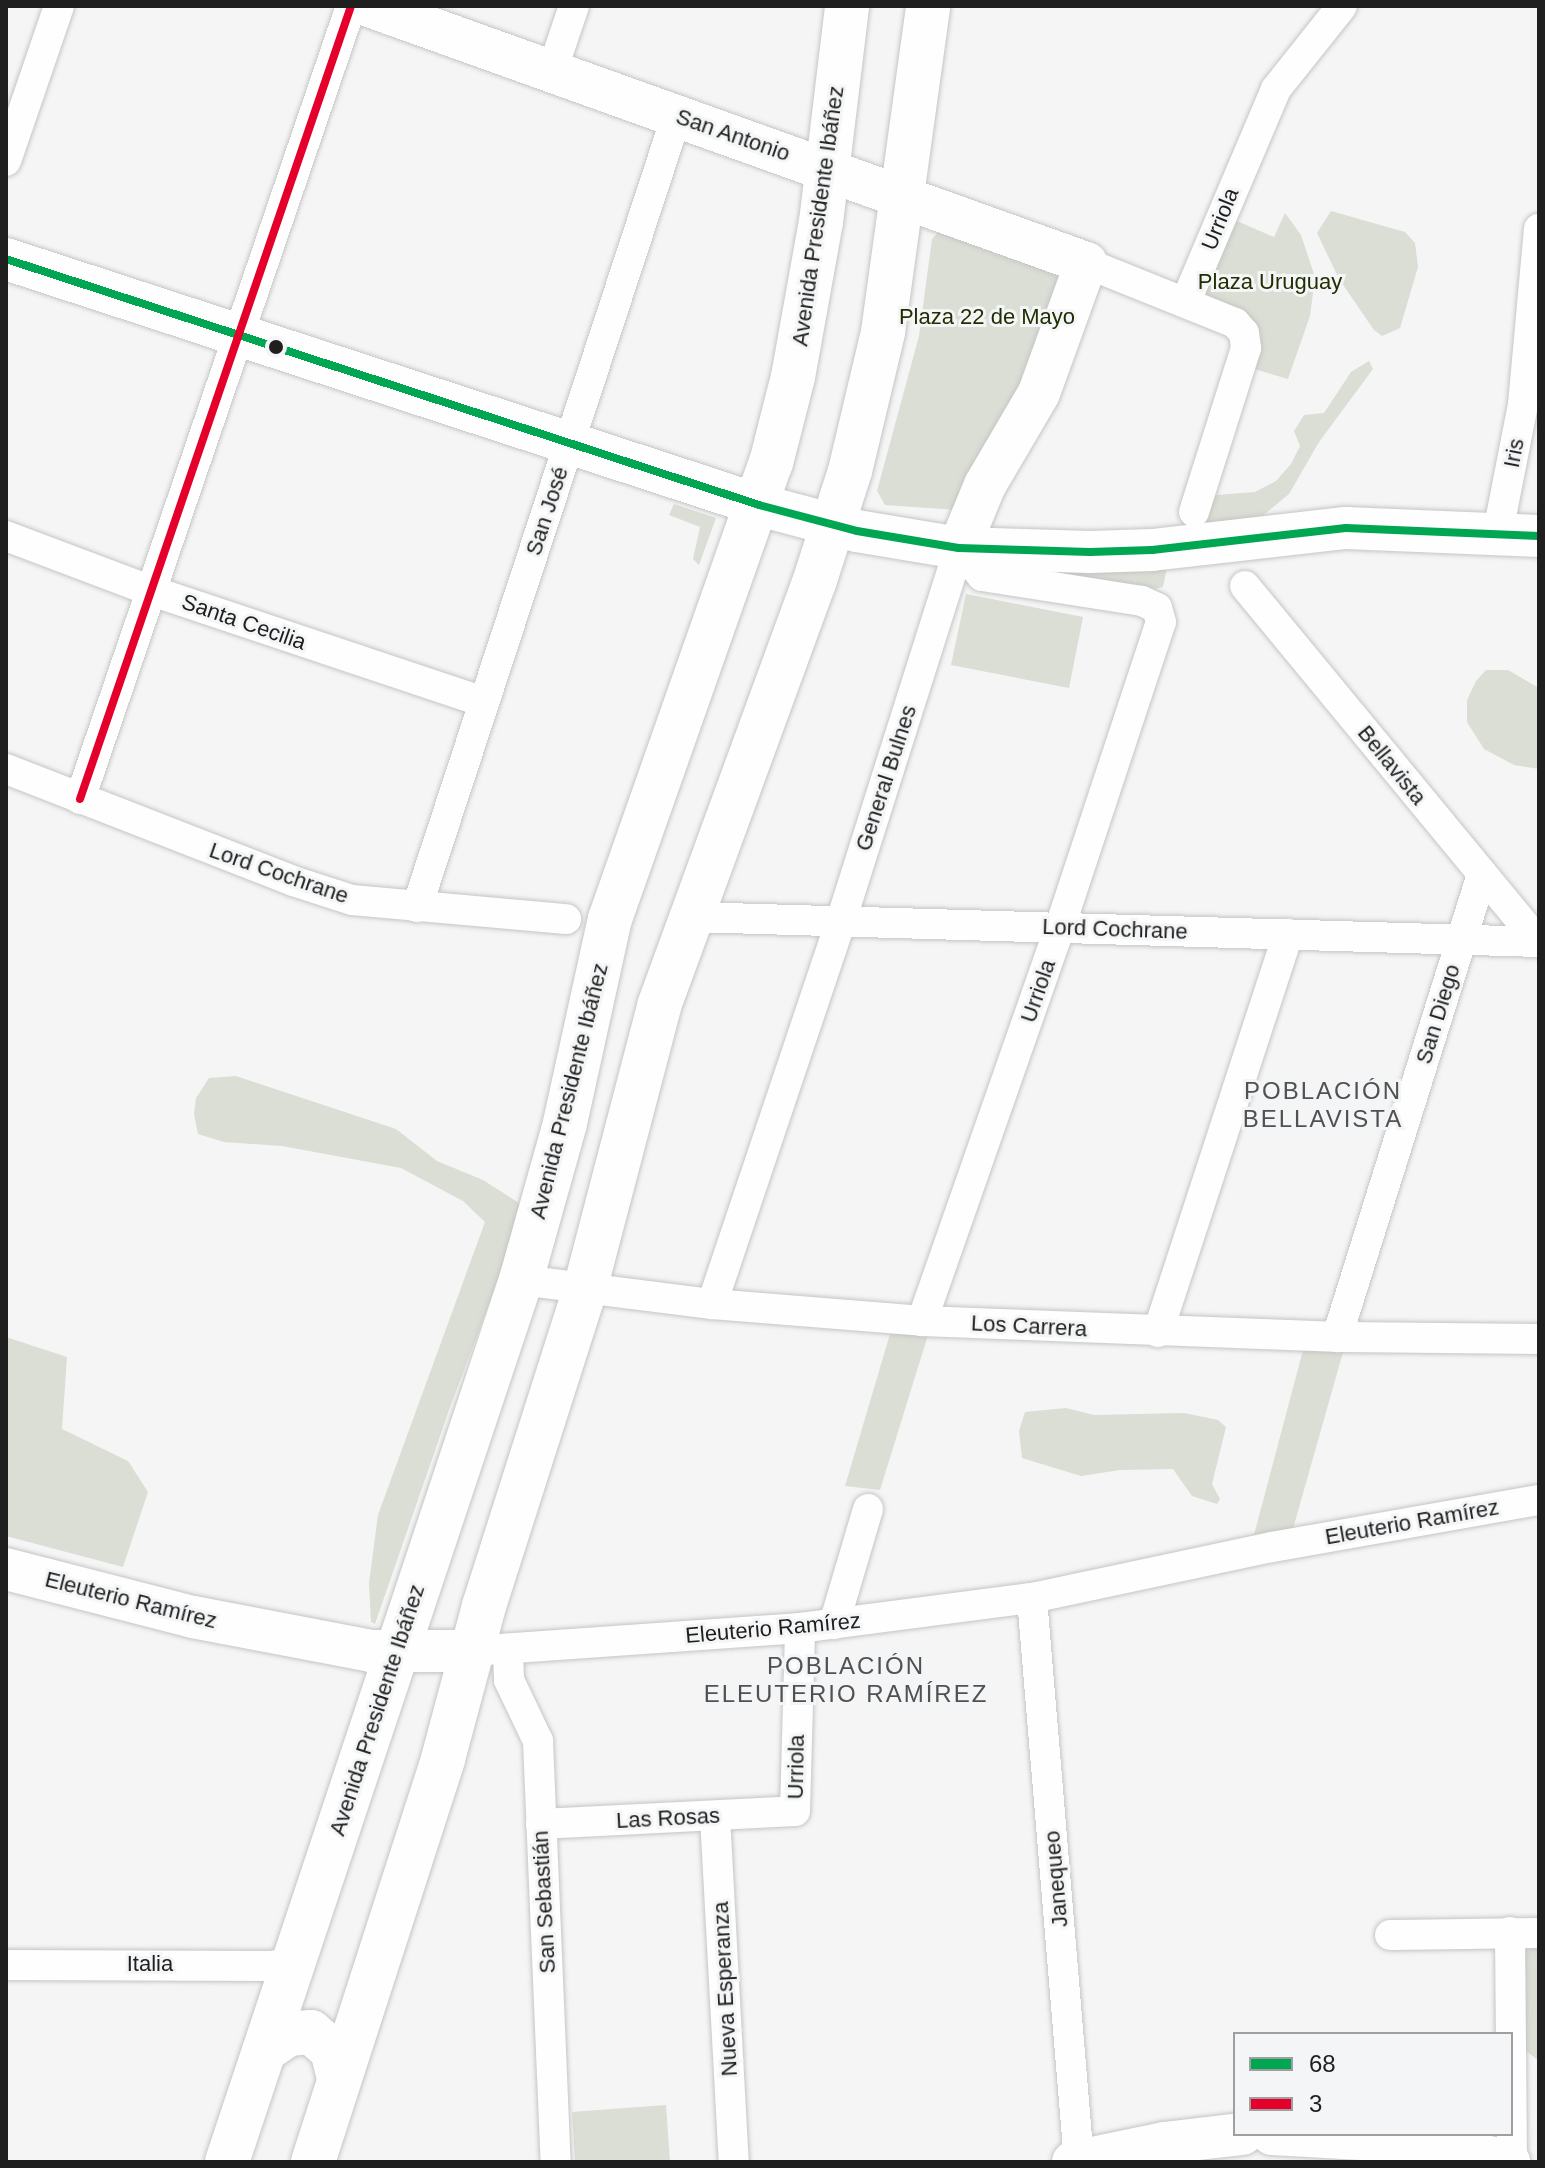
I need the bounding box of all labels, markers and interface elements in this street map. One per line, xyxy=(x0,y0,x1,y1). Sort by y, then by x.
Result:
street label: Avenida Presidente Ibáñez xyxy=(787,84,849,348)
street label: San Antonio xyxy=(672,103,794,167)
street label: Urriola xyxy=(1196,184,1244,254)
park label: Plaza Uruguay xyxy=(1198,269,1342,295)
park label: Plaza 22 de Mayo xyxy=(899,304,1075,330)
unlabelled marker xyxy=(268,339,284,355)
street label: Iris xyxy=(1498,436,1530,470)
street label: San José xyxy=(520,463,574,559)
street label: Santa Cecilia xyxy=(178,588,310,656)
street label: General Bulnes xyxy=(850,702,922,854)
street label: Bellavista xyxy=(1352,720,1432,810)
street label: Lord Cochrane xyxy=(206,837,352,909)
street label: Lord Cochrane xyxy=(1042,913,1188,945)
street label: Urriola xyxy=(1015,956,1061,1026)
street label: Avenida Presidente Ibáñez xyxy=(524,960,614,1222)
street label: San Diego xyxy=(1410,961,1466,1067)
district label: POBLACIÓN BELLAVISTA xyxy=(1243,1077,1403,1133)
street label: Los Carrera xyxy=(970,1310,1088,1342)
street label: Eleuterio Ramírez xyxy=(1323,1494,1501,1550)
street label: Eleuterio Ramírez xyxy=(42,1566,220,1634)
street label: Avenida Presidente Ibáñez xyxy=(324,1581,430,1839)
street label: Eleuterio Ramírez xyxy=(684,1607,862,1649)
district label: POBLACIÓN ELEUTERIO RAMÍREZ xyxy=(704,1652,988,1708)
street label: Urriola xyxy=(782,1734,810,1800)
street label: Las Rosas xyxy=(615,1802,721,1834)
street label: San Sebastián xyxy=(527,1830,561,1974)
street label: Janequeo xyxy=(1039,1830,1073,1928)
street label: Nueva Esperanza xyxy=(707,1901,743,2077)
street label: Italia xyxy=(127,1951,173,1977)
legend xyxy=(1233,2032,1513,2136)
text: 68 xyxy=(1309,2050,1336,2077)
text: 3 xyxy=(1309,2090,1322,2117)

